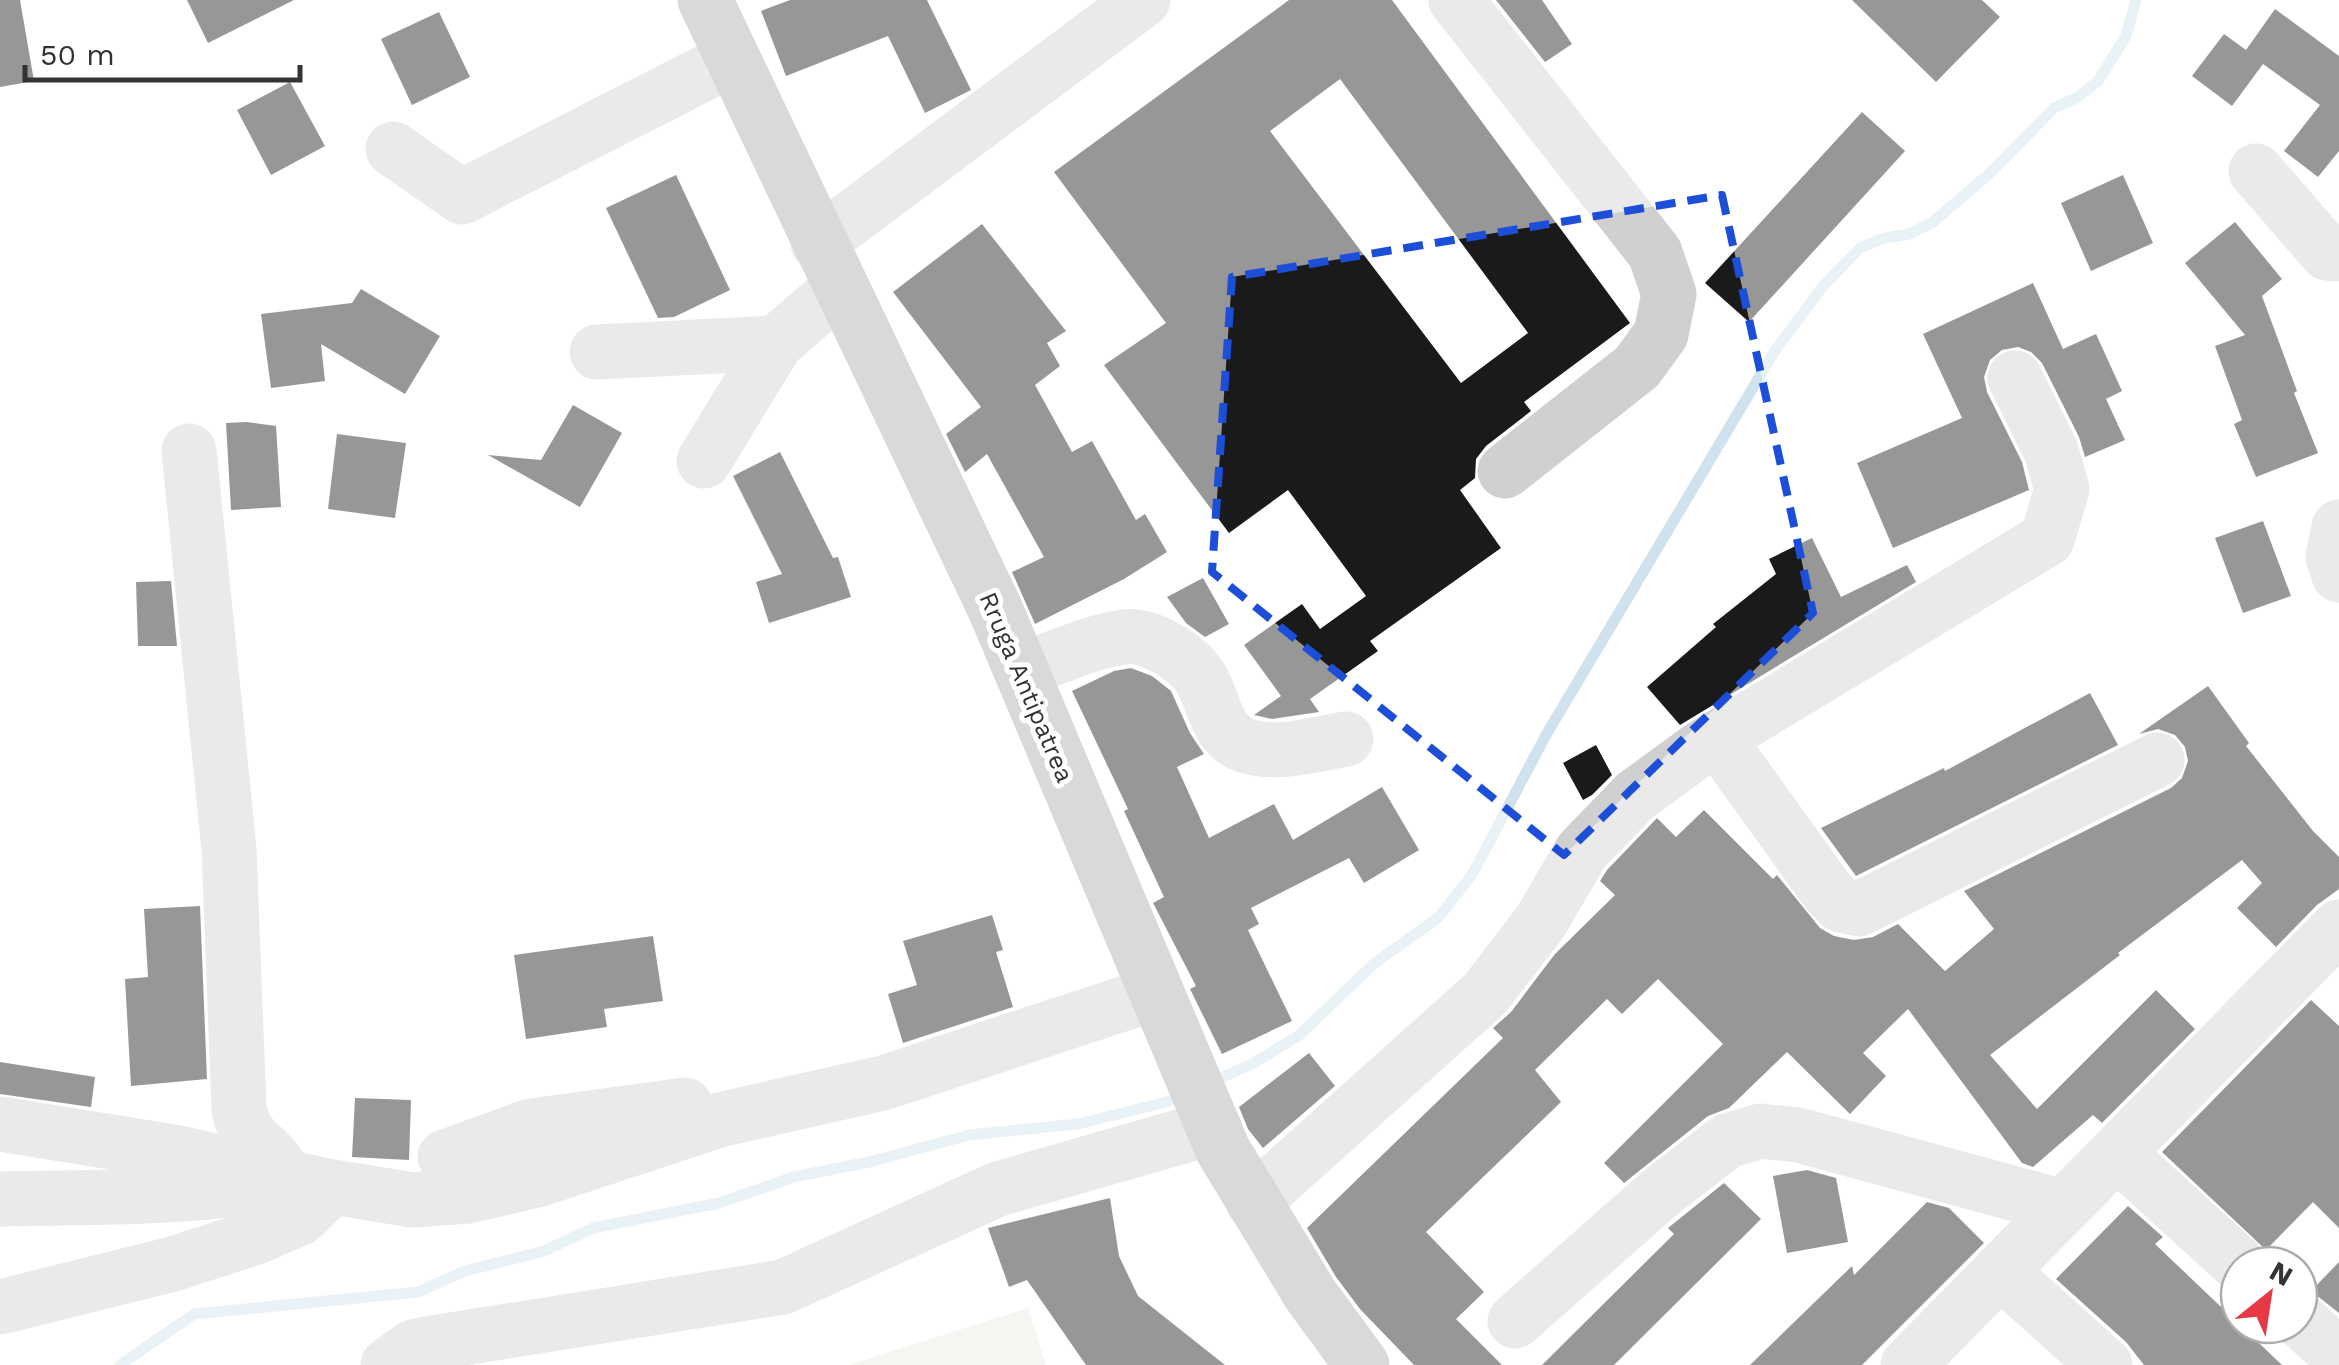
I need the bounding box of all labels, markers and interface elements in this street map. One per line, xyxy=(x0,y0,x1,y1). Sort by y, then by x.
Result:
scale bar xyxy=(25,20,300,82)
text: 50 m xyxy=(40,37,115,72)
street label: Rruga Antipatrea xyxy=(973,588,1080,787)
north arrow xyxy=(2219,1245,2319,1345)
text: N xyxy=(2264,1254,2298,1293)

